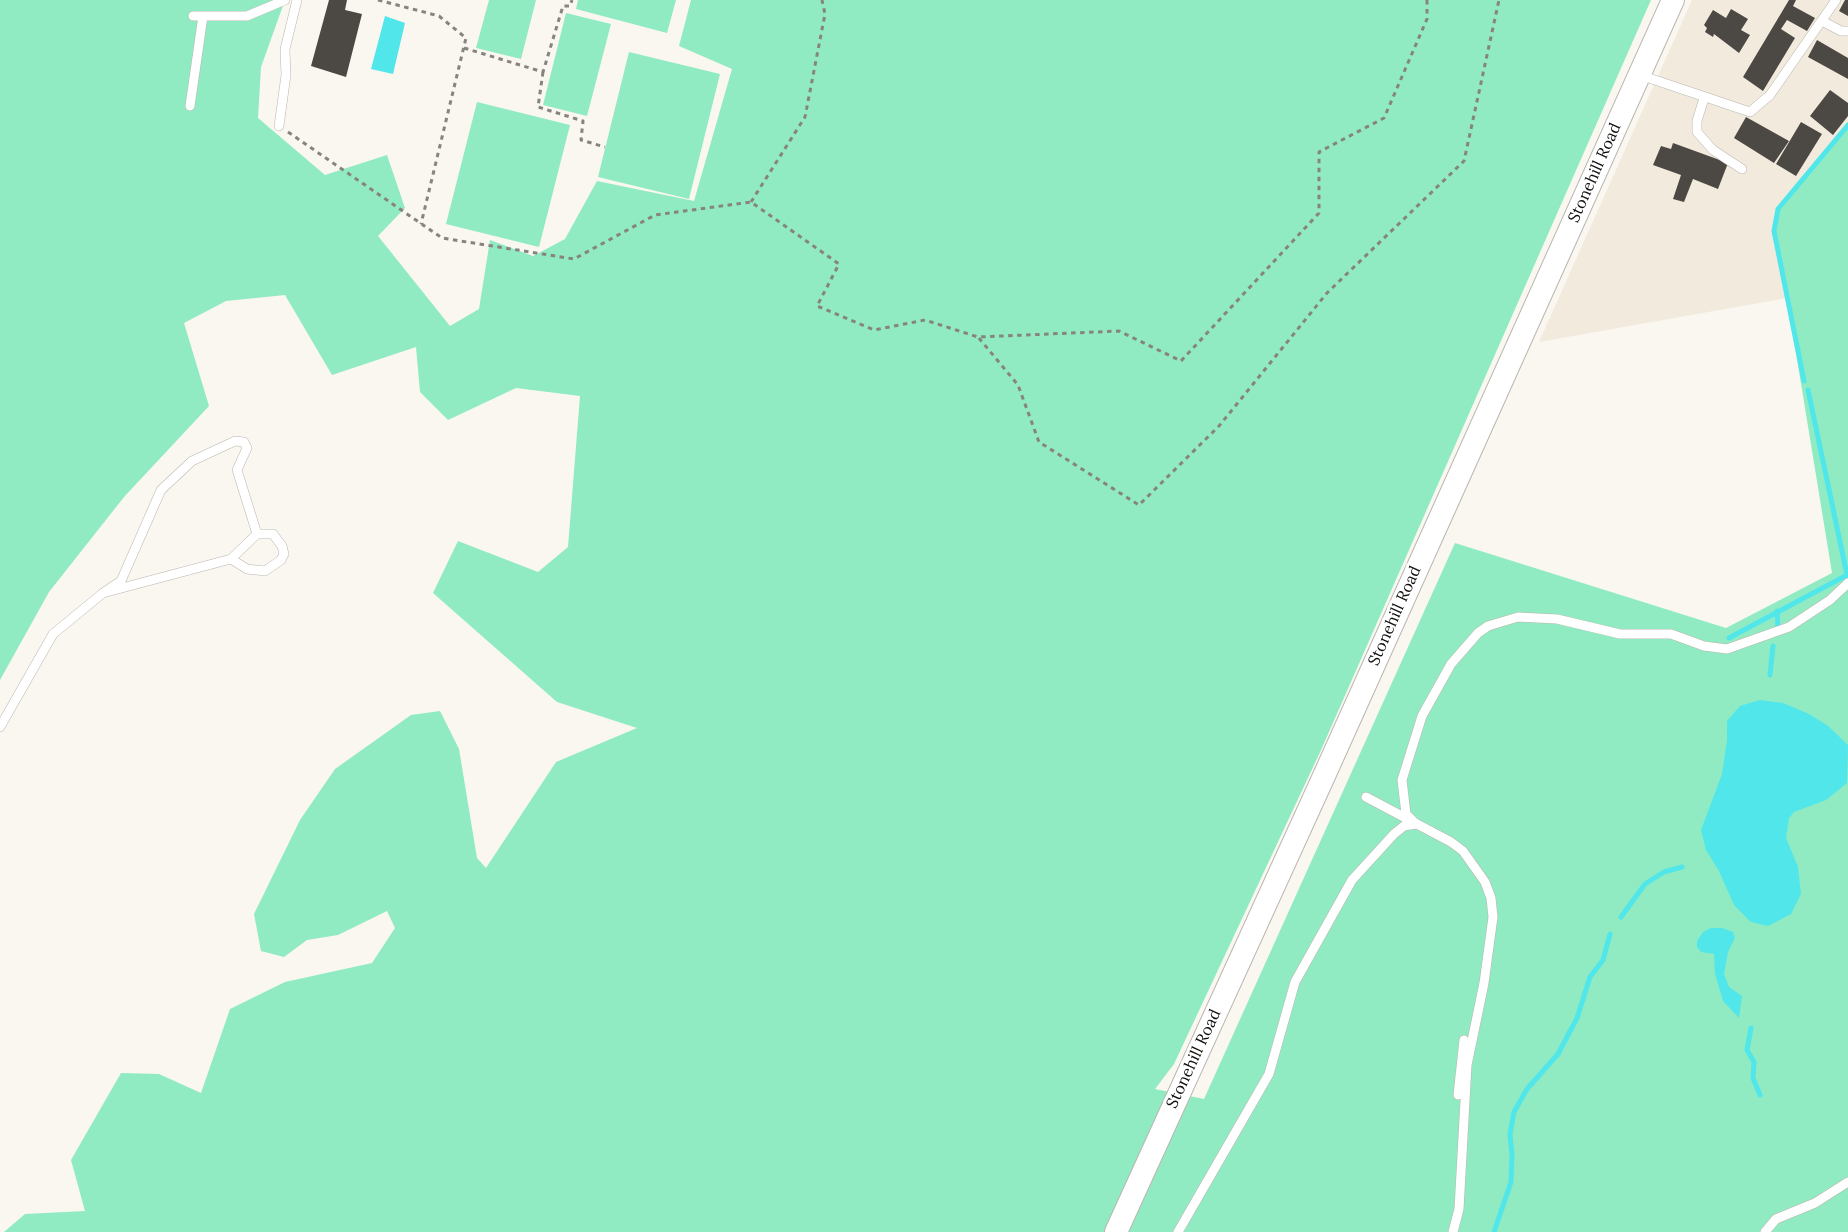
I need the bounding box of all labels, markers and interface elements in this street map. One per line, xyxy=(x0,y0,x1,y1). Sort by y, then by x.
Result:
street label: Stonehill Road xyxy=(1564,120,1626,226)
street label: Stonehill Road xyxy=(1364,563,1426,669)
street label: Stonehill Road xyxy=(1163,1006,1225,1112)

